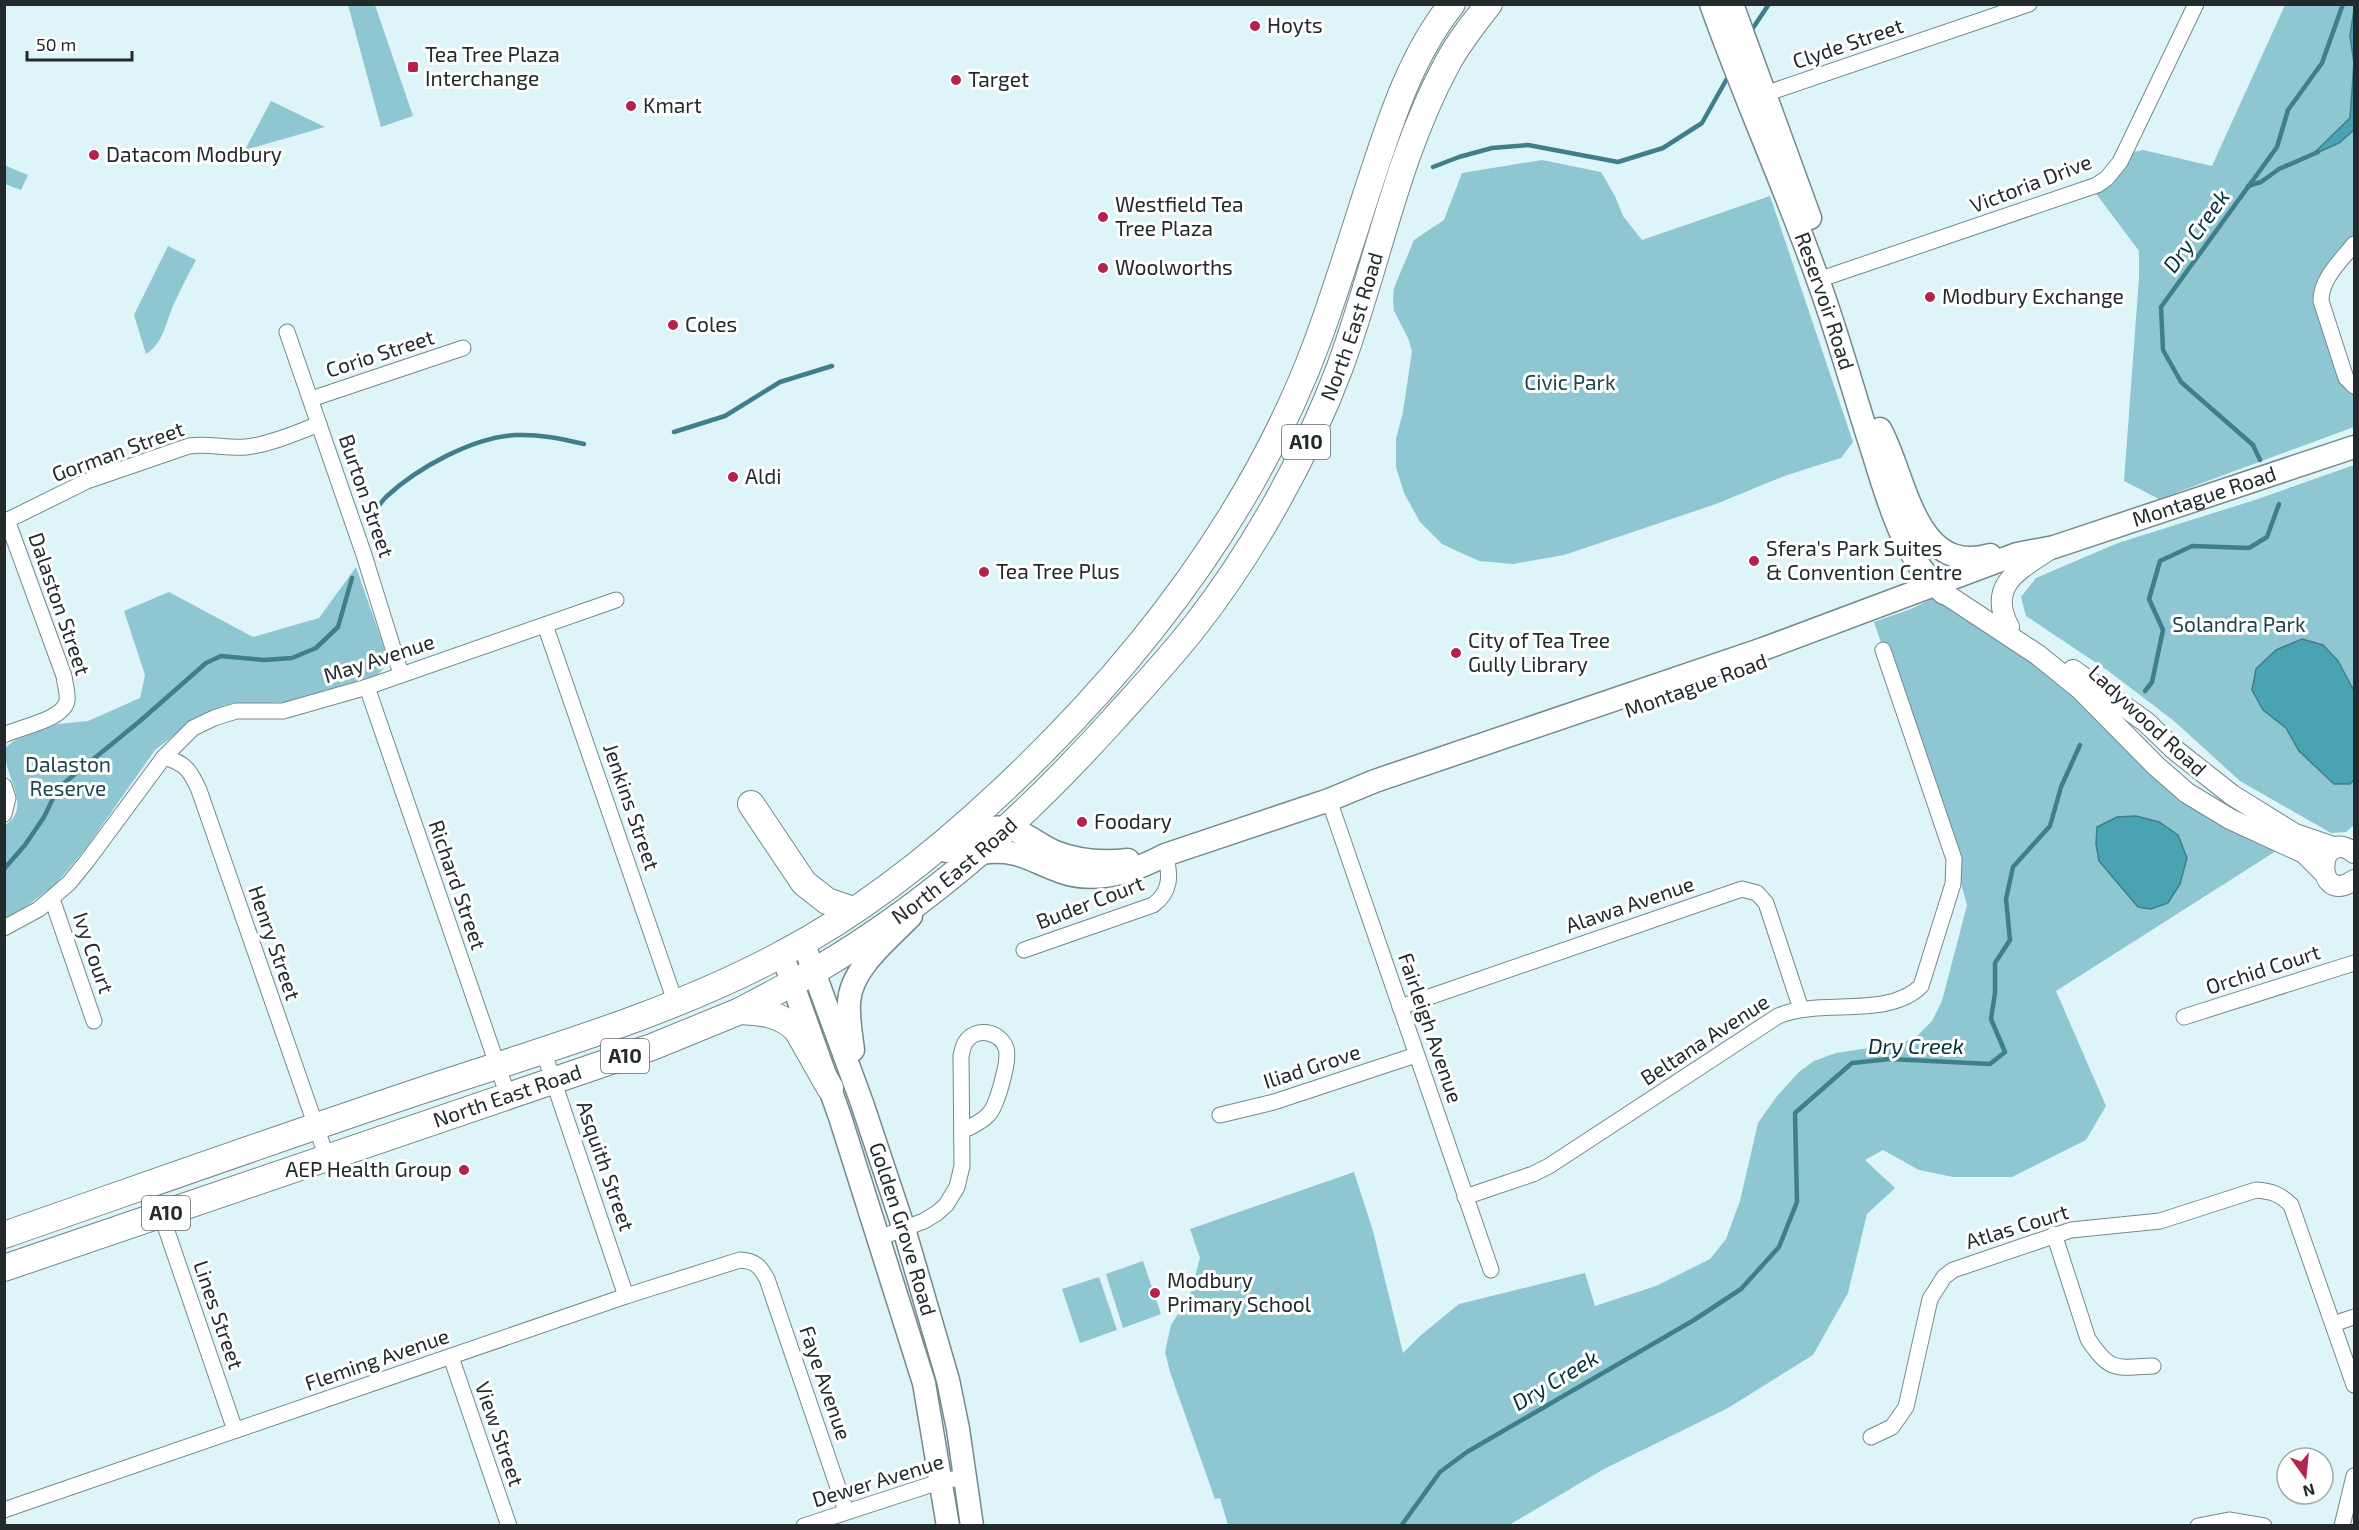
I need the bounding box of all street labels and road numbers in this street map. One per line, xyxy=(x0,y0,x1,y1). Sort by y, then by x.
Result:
street label: Clyde Street xyxy=(1789,12,1906,73)
street label: Victoria Drive xyxy=(1966,148,2095,217)
street label: Reservoir Road xyxy=(1790,228,1861,372)
street label: North East Road xyxy=(1314,249,1387,404)
street label: Corio Street xyxy=(322,323,437,382)
street label: Gorman Street xyxy=(48,415,187,486)
road number: A10 xyxy=(1282,425,1330,459)
street label: Burton Street xyxy=(335,431,400,560)
street label: Montague Road xyxy=(2129,460,2279,531)
street label: Dalaston Street xyxy=(24,529,97,678)
street label: May Avenue xyxy=(320,628,437,687)
street label: Montague Road xyxy=(1621,647,1770,722)
street label: Ladywood Road xyxy=(2084,659,2212,781)
street label: Jenkins Street xyxy=(599,740,666,873)
street label: North East Road xyxy=(886,811,1022,929)
street label: Richard Street xyxy=(425,816,492,953)
street label: Buder Court xyxy=(1032,870,1147,934)
street label: Alawa Avenue xyxy=(1562,870,1697,937)
street label: Henry Street xyxy=(244,882,307,1003)
street label: Ivy Court xyxy=(69,909,120,996)
street label: Orchid Court xyxy=(2202,938,2323,999)
street label: Fairleigh Avenue xyxy=(1394,949,1469,1106)
street label: Beltana Avenue xyxy=(1635,988,1773,1090)
street label: Iliad Grove xyxy=(1260,1038,1363,1093)
road number: A10 xyxy=(601,1039,649,1073)
street label: North East Road xyxy=(430,1058,584,1132)
street label: Asquith Street xyxy=(572,1097,640,1234)
street label: Golden Grove Road xyxy=(865,1139,943,1318)
road number: A10 xyxy=(142,1196,190,1230)
street label: Atlas Court xyxy=(1962,1198,2071,1253)
street label: Lines Street xyxy=(189,1257,250,1372)
street label: Fleming Avenue xyxy=(301,1322,452,1395)
street label: Faye Avenue xyxy=(795,1322,858,1443)
street label: View Street xyxy=(471,1378,530,1489)
street label: Dewer Avenue xyxy=(809,1448,946,1511)

